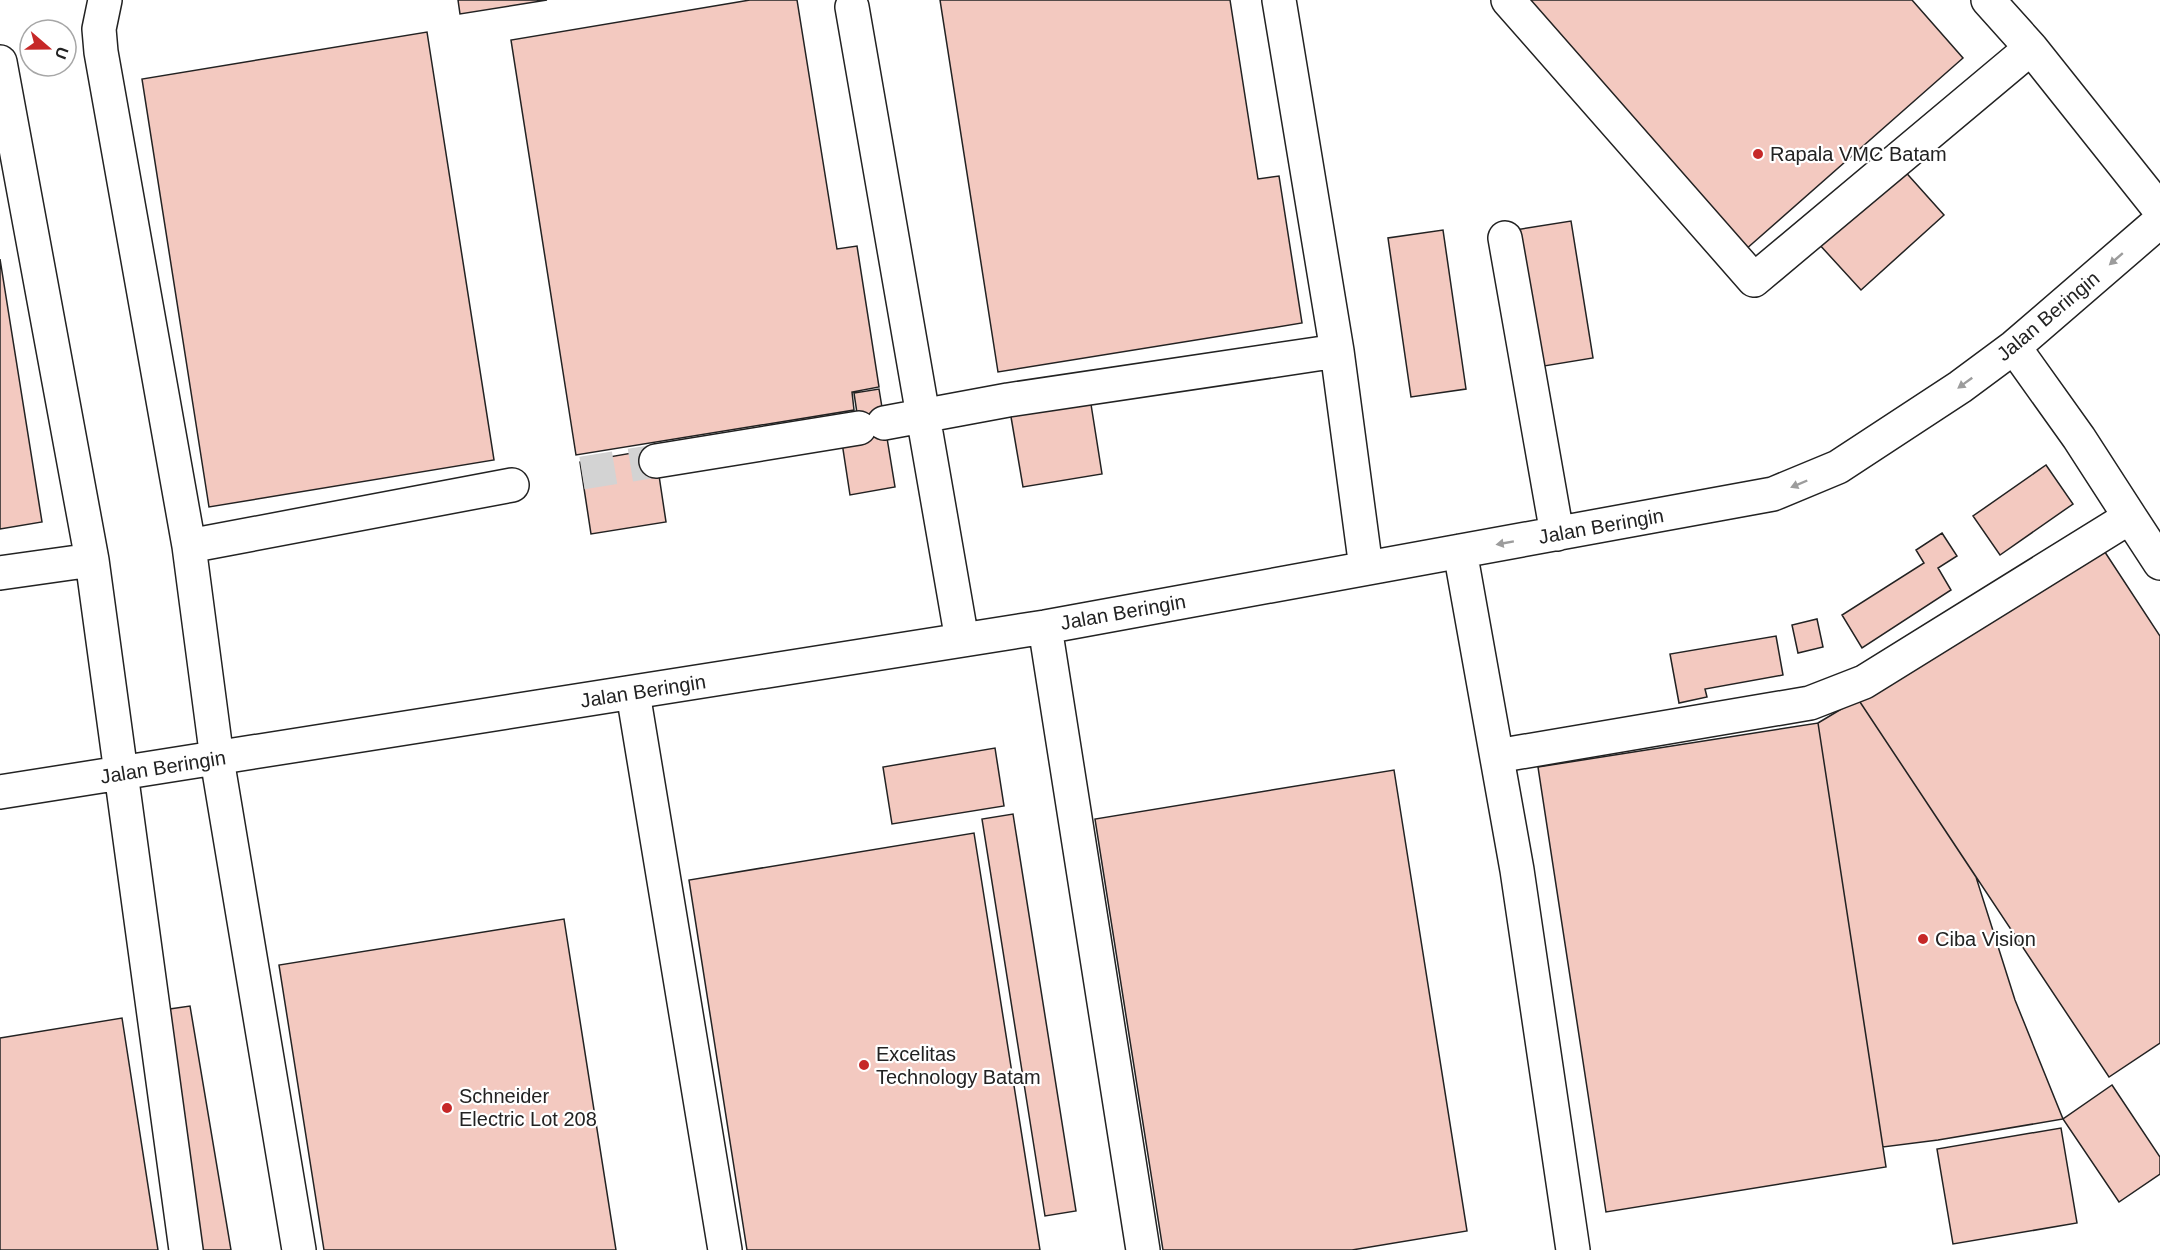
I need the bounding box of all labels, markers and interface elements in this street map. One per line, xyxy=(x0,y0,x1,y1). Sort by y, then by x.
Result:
north arrow xyxy=(18,18,78,78)
text: U xyxy=(52,45,72,61)
place label: Rapala VMC Batam xyxy=(1770,143,1947,165)
marker: Rapala VMC Batam xyxy=(1751,147,1765,161)
one-way arrow xyxy=(2108,253,2124,266)
street label: Jalan Beringin xyxy=(1992,267,2104,365)
one-way arrow xyxy=(1957,377,1973,389)
one-way arrow xyxy=(1789,479,1807,489)
street label: Jalan Beringin xyxy=(1537,504,1665,548)
one-way arrow xyxy=(1495,539,1514,548)
street label: Jalan Beringin xyxy=(1059,590,1187,634)
street label: Jalan Beringin xyxy=(579,670,707,712)
street label: Jalan Beringin xyxy=(99,746,227,788)
place label: Ciba Vision xyxy=(1935,928,2036,950)
marker: Ciba Vision xyxy=(1916,932,1930,946)
place label: Excelitas Technology Batam xyxy=(876,1043,1041,1088)
marker: Excelitas Technology Batam xyxy=(857,1058,871,1072)
place label: Schneider Electric Lot 208 xyxy=(459,1085,597,1130)
marker: Schneider Electric Lot 208 xyxy=(440,1101,454,1115)

